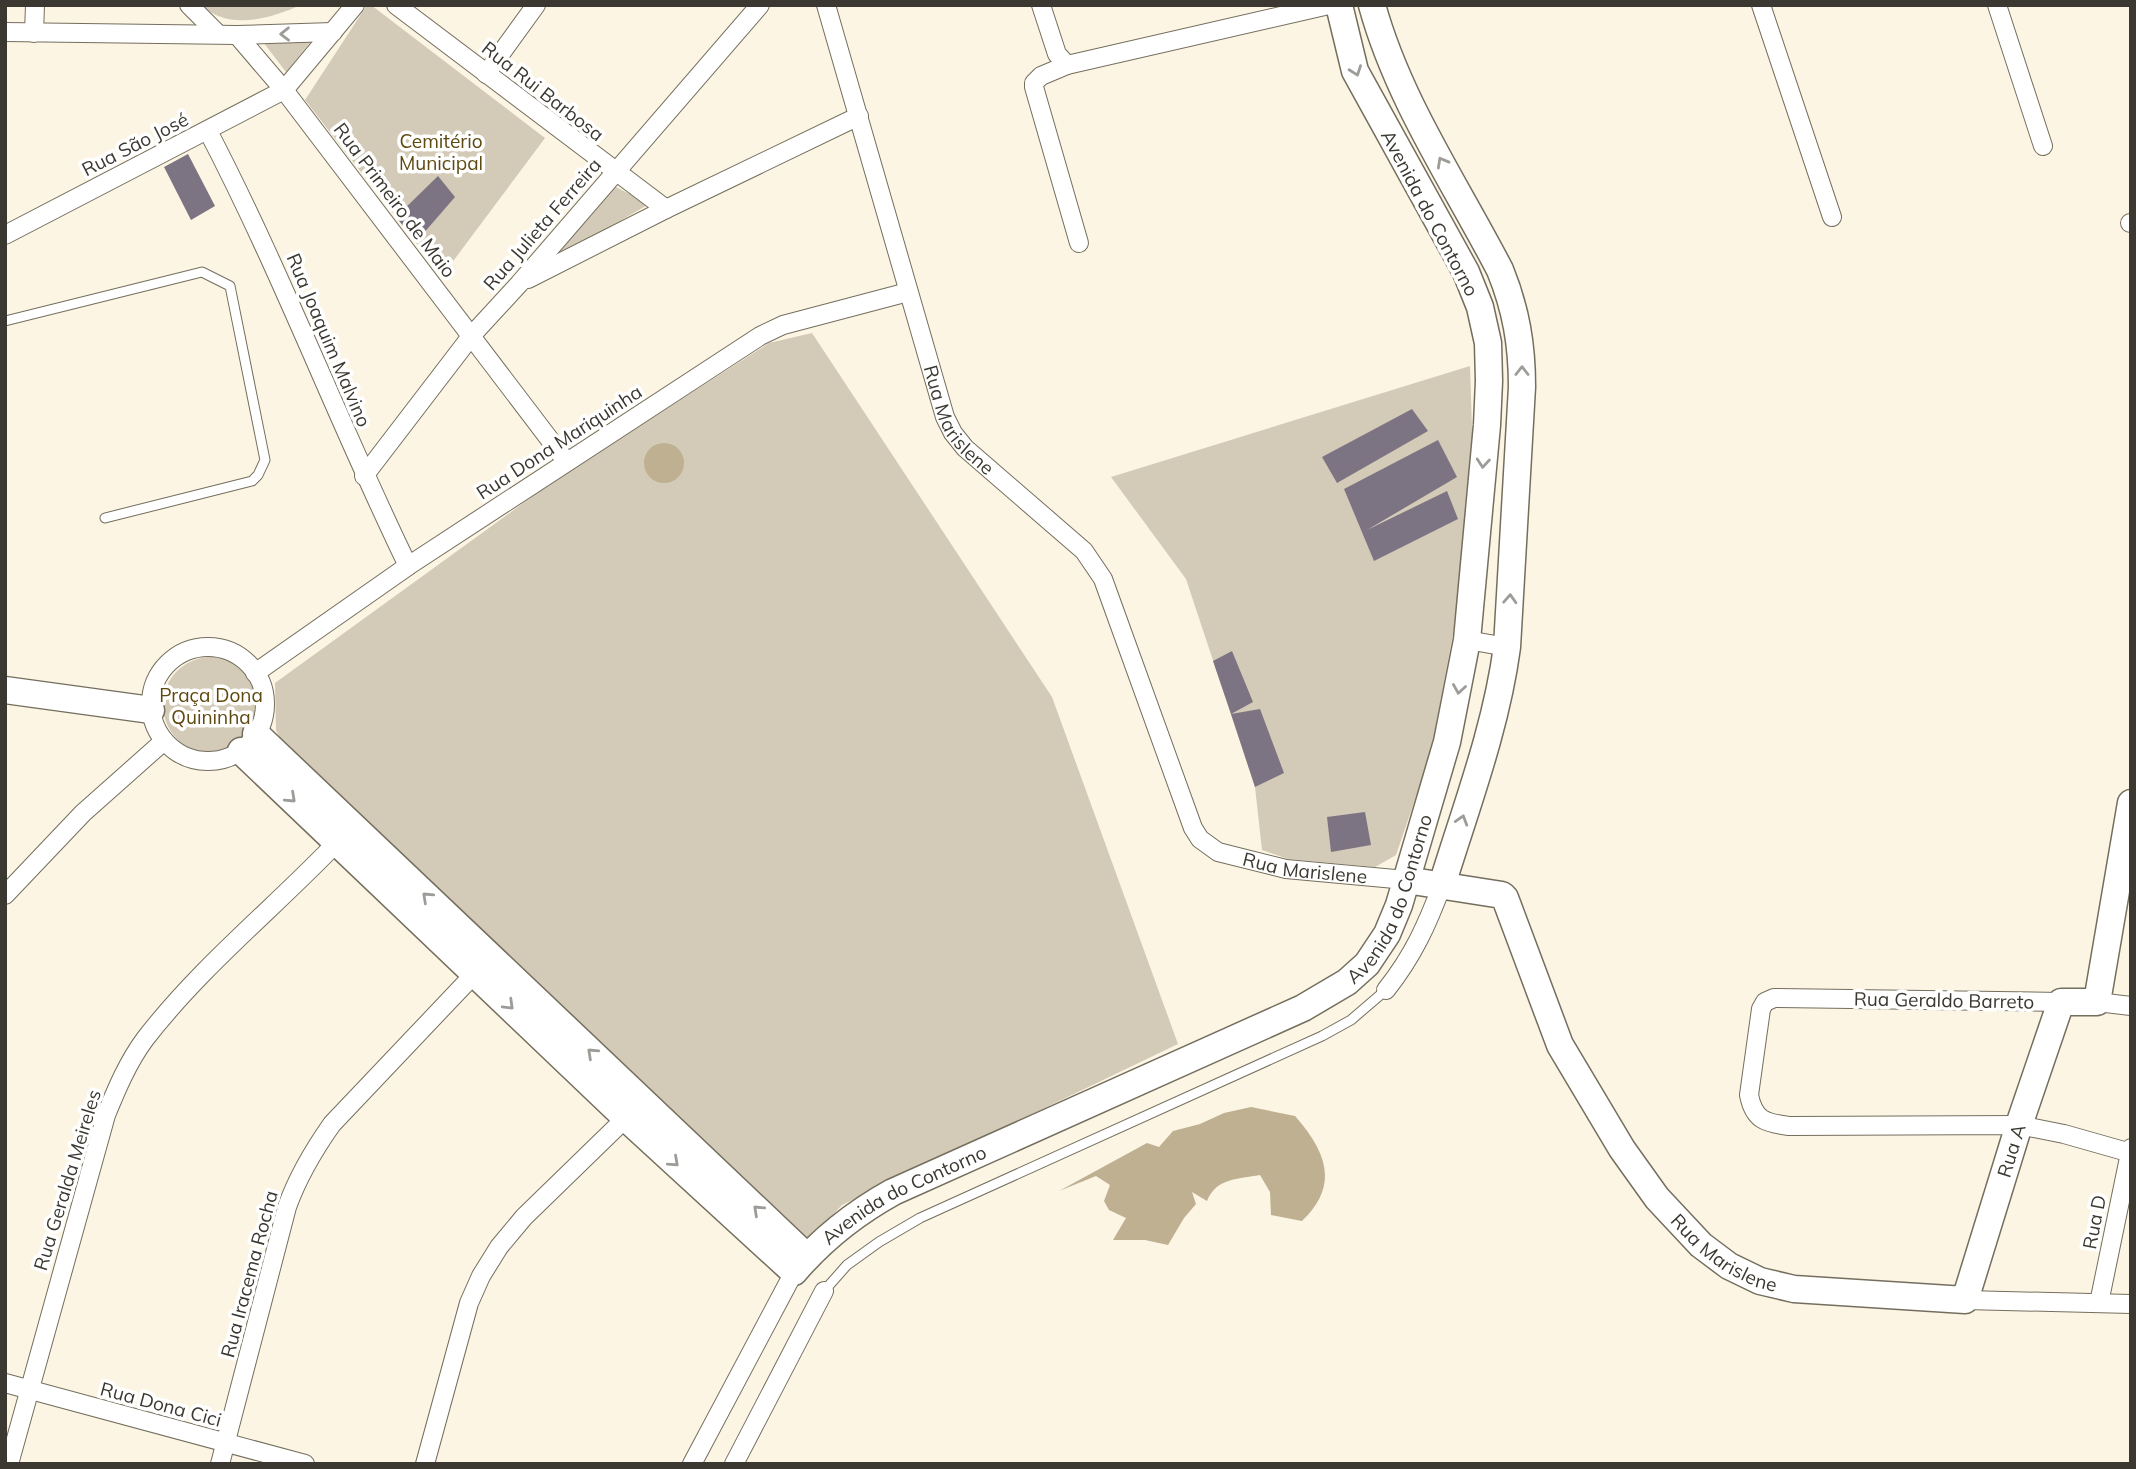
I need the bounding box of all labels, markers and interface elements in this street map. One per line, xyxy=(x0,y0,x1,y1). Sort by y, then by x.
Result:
one-way arrow xyxy=(279,26,290,41)
street label: Rua Rui Barbosa xyxy=(477,36,609,146)
one-way arrow xyxy=(1348,65,1362,77)
street label: Rua São José xyxy=(78,107,192,181)
street label: Rua Primeiro de Maio xyxy=(329,118,461,282)
street label: Avenida do Contorno xyxy=(1376,126,1484,300)
park label: Cemitério Municipal xyxy=(399,129,483,175)
street label: Rua Julieta Ferreira xyxy=(478,153,606,295)
one-way arrow xyxy=(1437,156,1450,169)
street label: Rua Joaquim Malvino xyxy=(282,250,376,430)
street label: Rua Marislene xyxy=(919,362,999,480)
one-way arrow xyxy=(1514,366,1530,376)
street label: Rua Dona Mariquinha xyxy=(472,379,646,505)
one-way arrow xyxy=(1476,457,1491,468)
one-way arrow xyxy=(1502,593,1517,604)
park label: Praça Dona Quininha xyxy=(159,683,263,729)
one-way arrow xyxy=(1452,683,1467,695)
one-way arrow xyxy=(283,789,296,802)
street label: Avenida do Contorno xyxy=(1341,811,1437,989)
one-way arrow xyxy=(1454,814,1469,826)
street label: Rua Marislene xyxy=(1240,847,1368,888)
one-way arrow xyxy=(422,892,435,905)
street label: Rua Geraldo Barreto xyxy=(1854,986,2034,1014)
one-way arrow xyxy=(500,997,513,1010)
one-way arrow xyxy=(587,1049,600,1062)
street label: Rua Geralda Meireles xyxy=(28,1087,106,1273)
street label: Rua A xyxy=(1992,1121,2031,1180)
street label: Avenida do Contorno xyxy=(816,1140,990,1250)
one-way arrow xyxy=(666,1153,679,1166)
street label: Rua Iracema Rocha xyxy=(215,1188,283,1360)
street label: Rua D xyxy=(2077,1193,2111,1251)
one-way arrow xyxy=(753,1205,766,1218)
street label: Rua Marislene xyxy=(1666,1209,1780,1297)
street label: Rua Dona Cici xyxy=(98,1376,224,1432)

